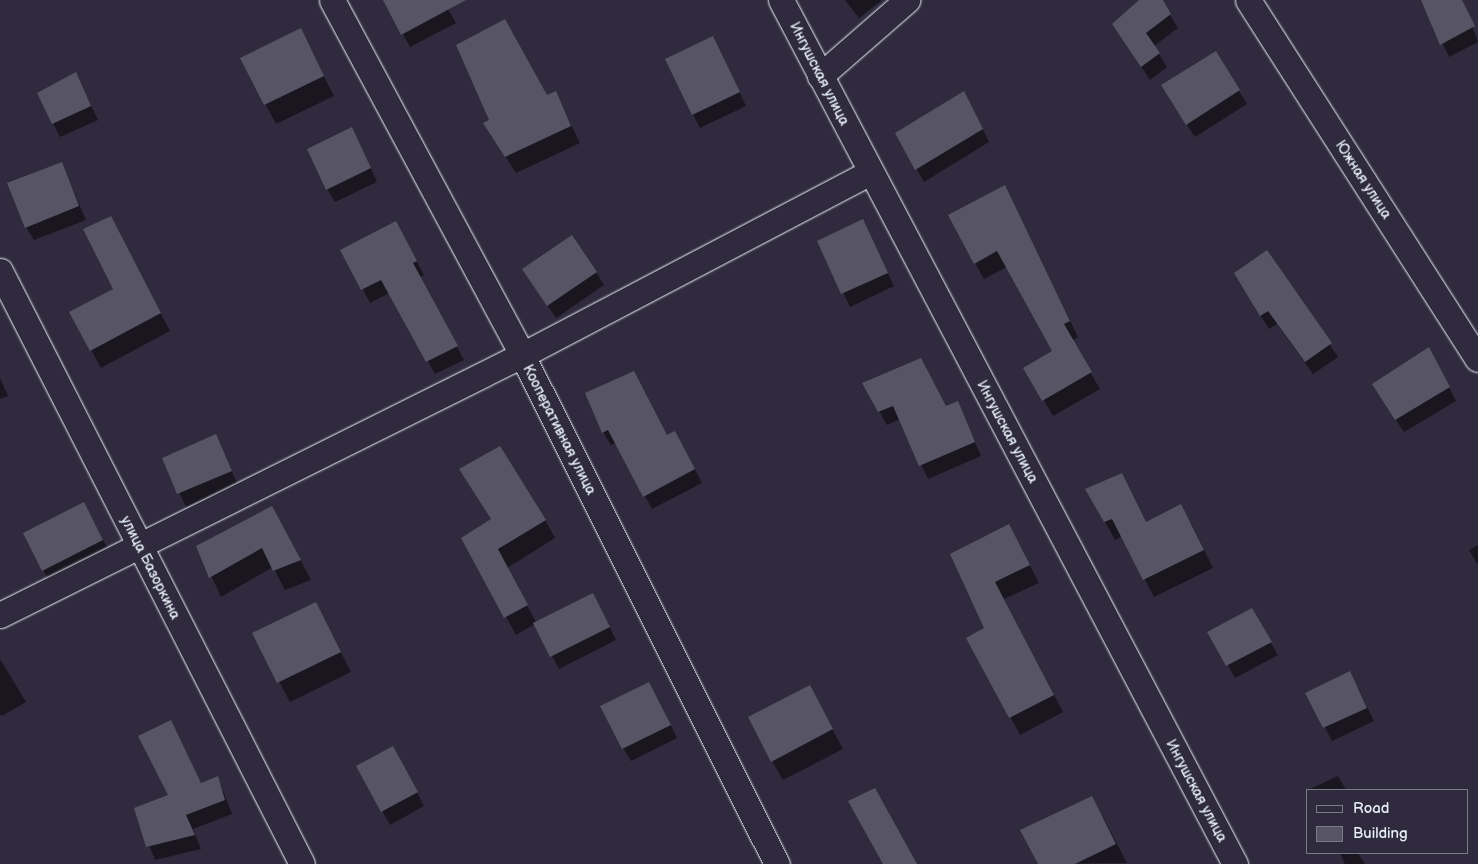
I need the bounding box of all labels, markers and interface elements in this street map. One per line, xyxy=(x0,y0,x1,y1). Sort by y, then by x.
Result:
street label: Ингушская улица xyxy=(786,20,852,128)
street label: Южная улица xyxy=(1331,138,1395,222)
street label: Кооперативная улица xyxy=(519,362,599,498)
street label: Ингушская улица xyxy=(973,378,1041,486)
street label: улица Базоркина xyxy=(117,513,183,623)
street label: Ингушская улица xyxy=(1162,737,1230,845)
legend xyxy=(1306,789,1468,854)
text: Road xyxy=(1353,799,1389,818)
text: Building xyxy=(1353,824,1408,843)

